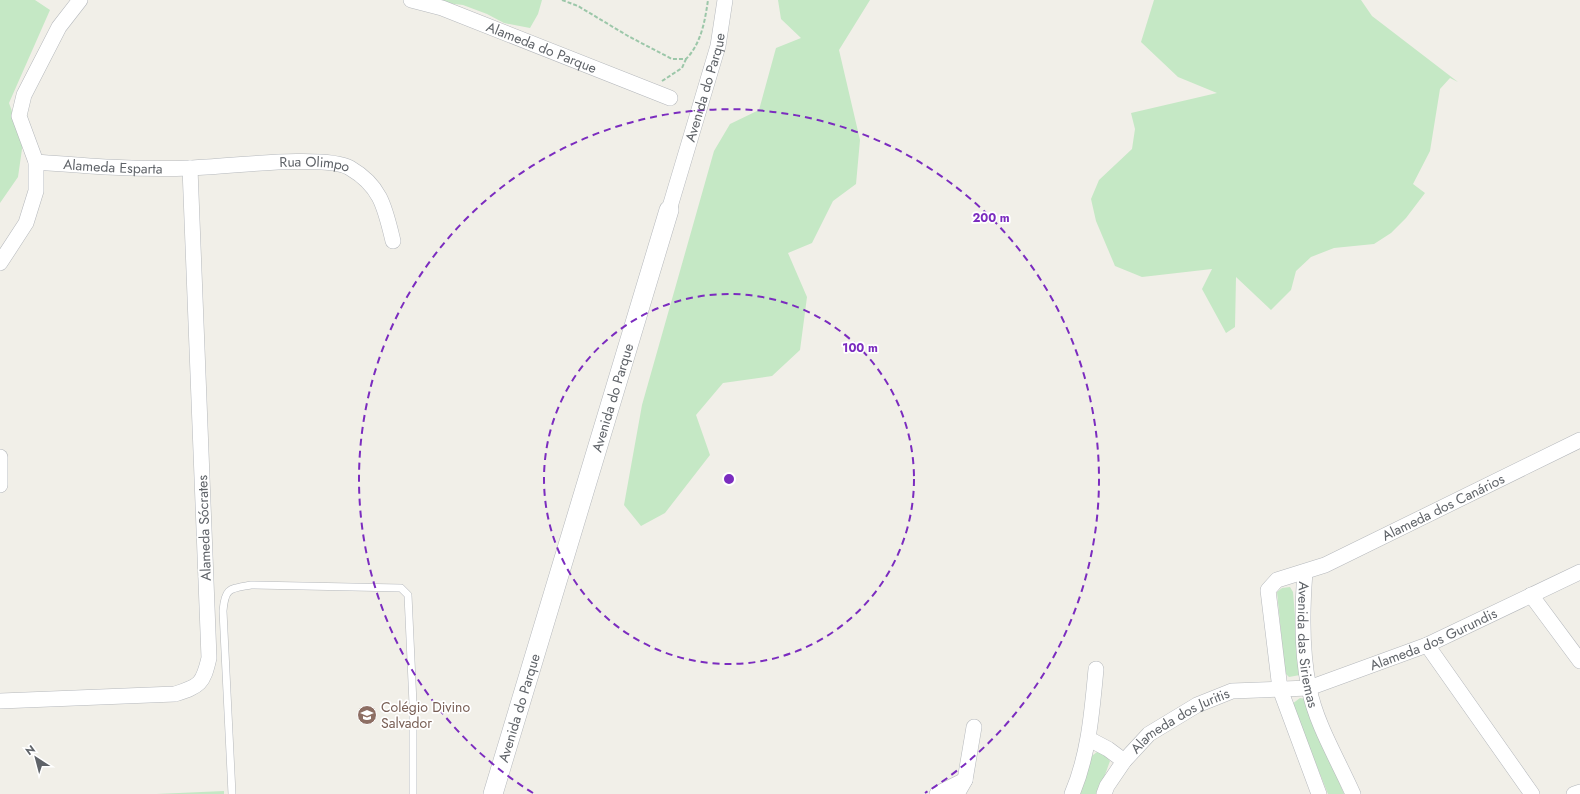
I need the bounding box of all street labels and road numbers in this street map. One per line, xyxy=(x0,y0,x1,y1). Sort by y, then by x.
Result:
street label: Alameda do Parque xyxy=(483,16,600,78)
street label: Avenida do Parque xyxy=(680,31,730,144)
street label: Rua Olimpo xyxy=(279,152,353,177)
street label: Alameda Esparta xyxy=(63,154,162,179)
street label: Avenida do Parque xyxy=(587,341,638,454)
street label: Alameda dos Canários xyxy=(1379,468,1508,546)
street label: Alameda Sócrates xyxy=(192,474,216,581)
street label: Avenida das Siriemas xyxy=(1293,581,1324,710)
street label: Alameda dos Gurundis xyxy=(1367,603,1501,675)
street label: Avenida do Parque xyxy=(493,651,545,765)
street label: Alameda dos Juritis xyxy=(1126,683,1233,758)

